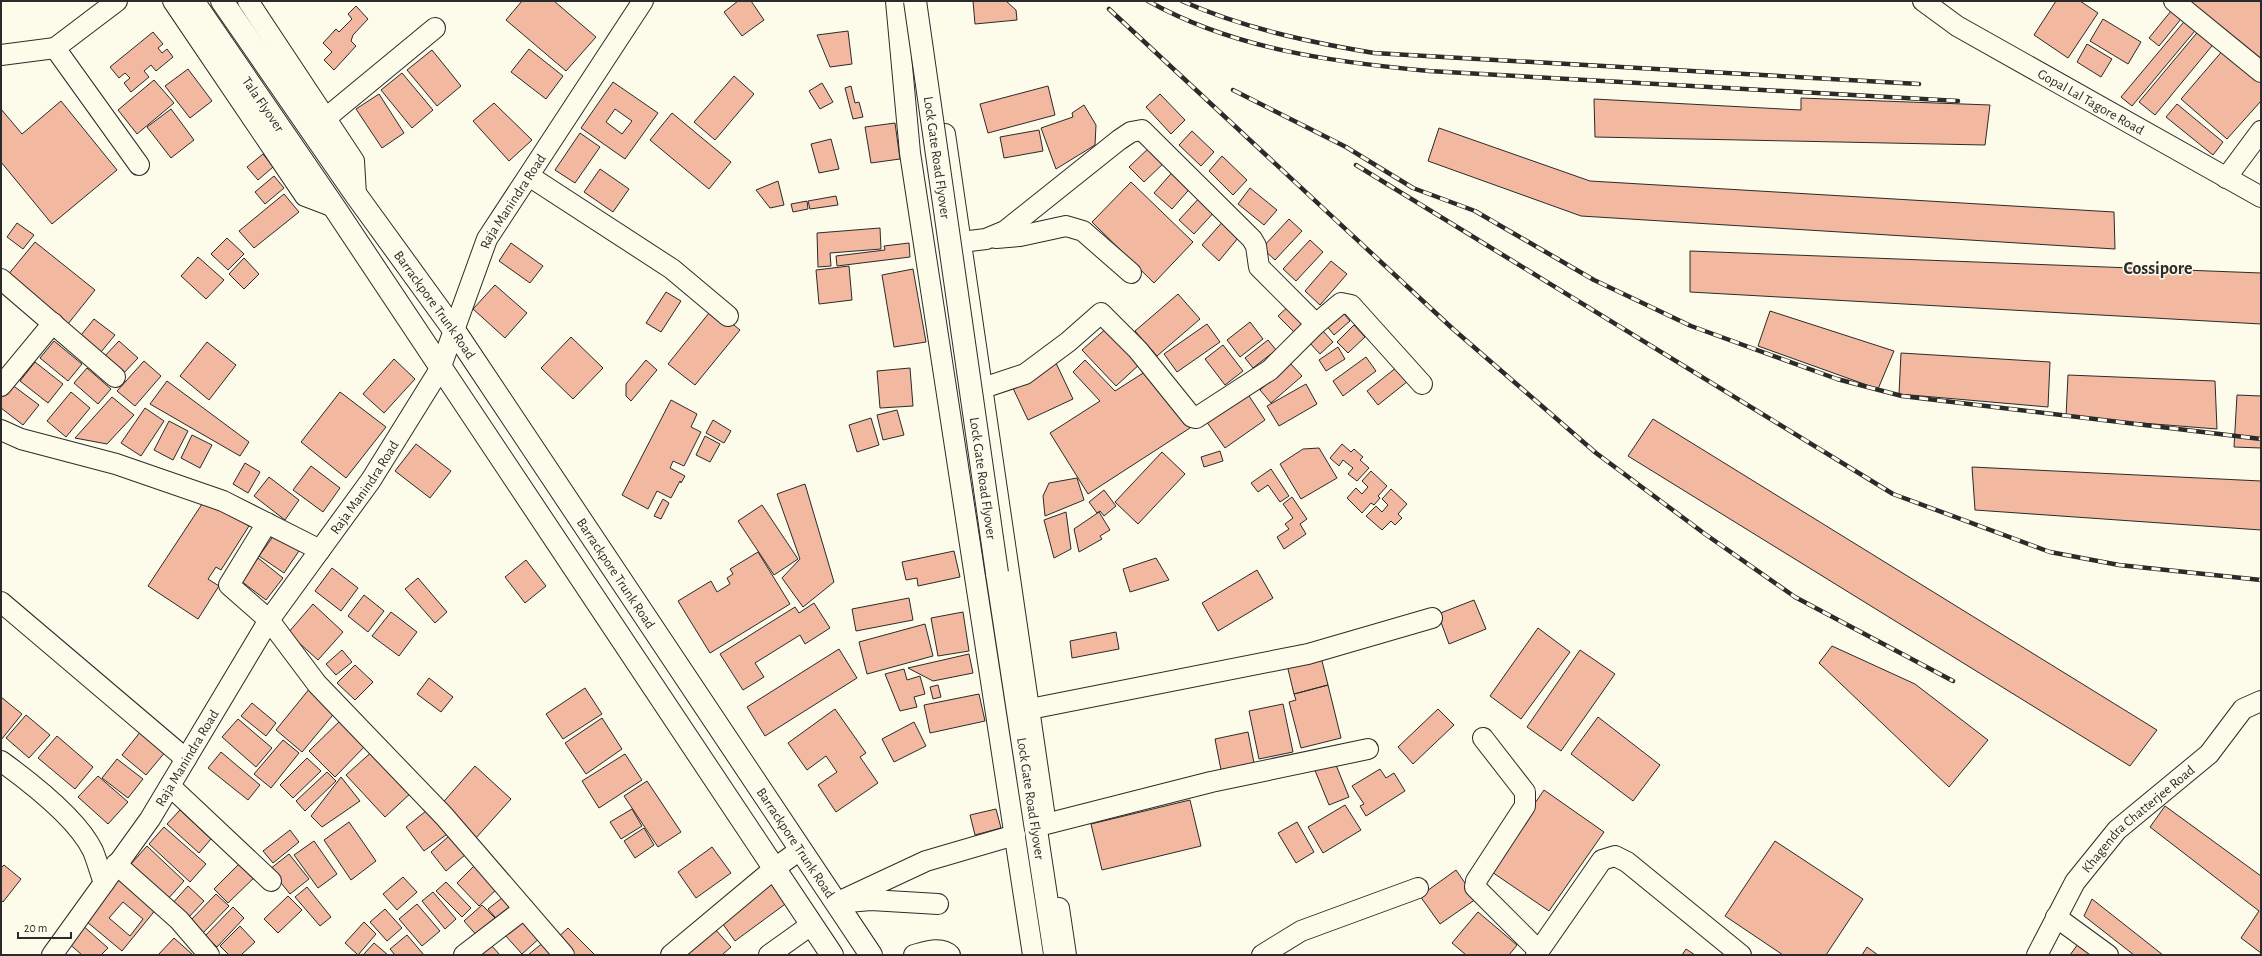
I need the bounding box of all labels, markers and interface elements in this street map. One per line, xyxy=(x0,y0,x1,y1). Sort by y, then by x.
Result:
street label: Gopal Lal Tagore Road xyxy=(2035,67,2146,138)
street label: Tala Flyover xyxy=(239,75,287,135)
street label: Lock Gate Road Flyover xyxy=(921,96,952,220)
street label: Raja Manindra Road xyxy=(478,152,549,251)
street label: Barrackpore Trunk Road xyxy=(391,248,477,362)
district label: Cossipore xyxy=(2123,260,2193,278)
street label: Lock Gate Road Flyover xyxy=(967,416,998,541)
street label: Raja Manindra Road xyxy=(328,438,402,537)
street label: Barrackpore Trunk Road xyxy=(574,516,657,632)
street label: Raja Manindra Road xyxy=(153,708,222,809)
street label: Lock Gate Road Flyover xyxy=(1014,737,1046,861)
street label: Khagendra Chatterjee Road xyxy=(2080,763,2198,876)
street label: Barrackpore Trunk Road xyxy=(754,786,837,901)
scale bar xyxy=(18,914,71,940)
text: 20 m xyxy=(24,922,47,934)

